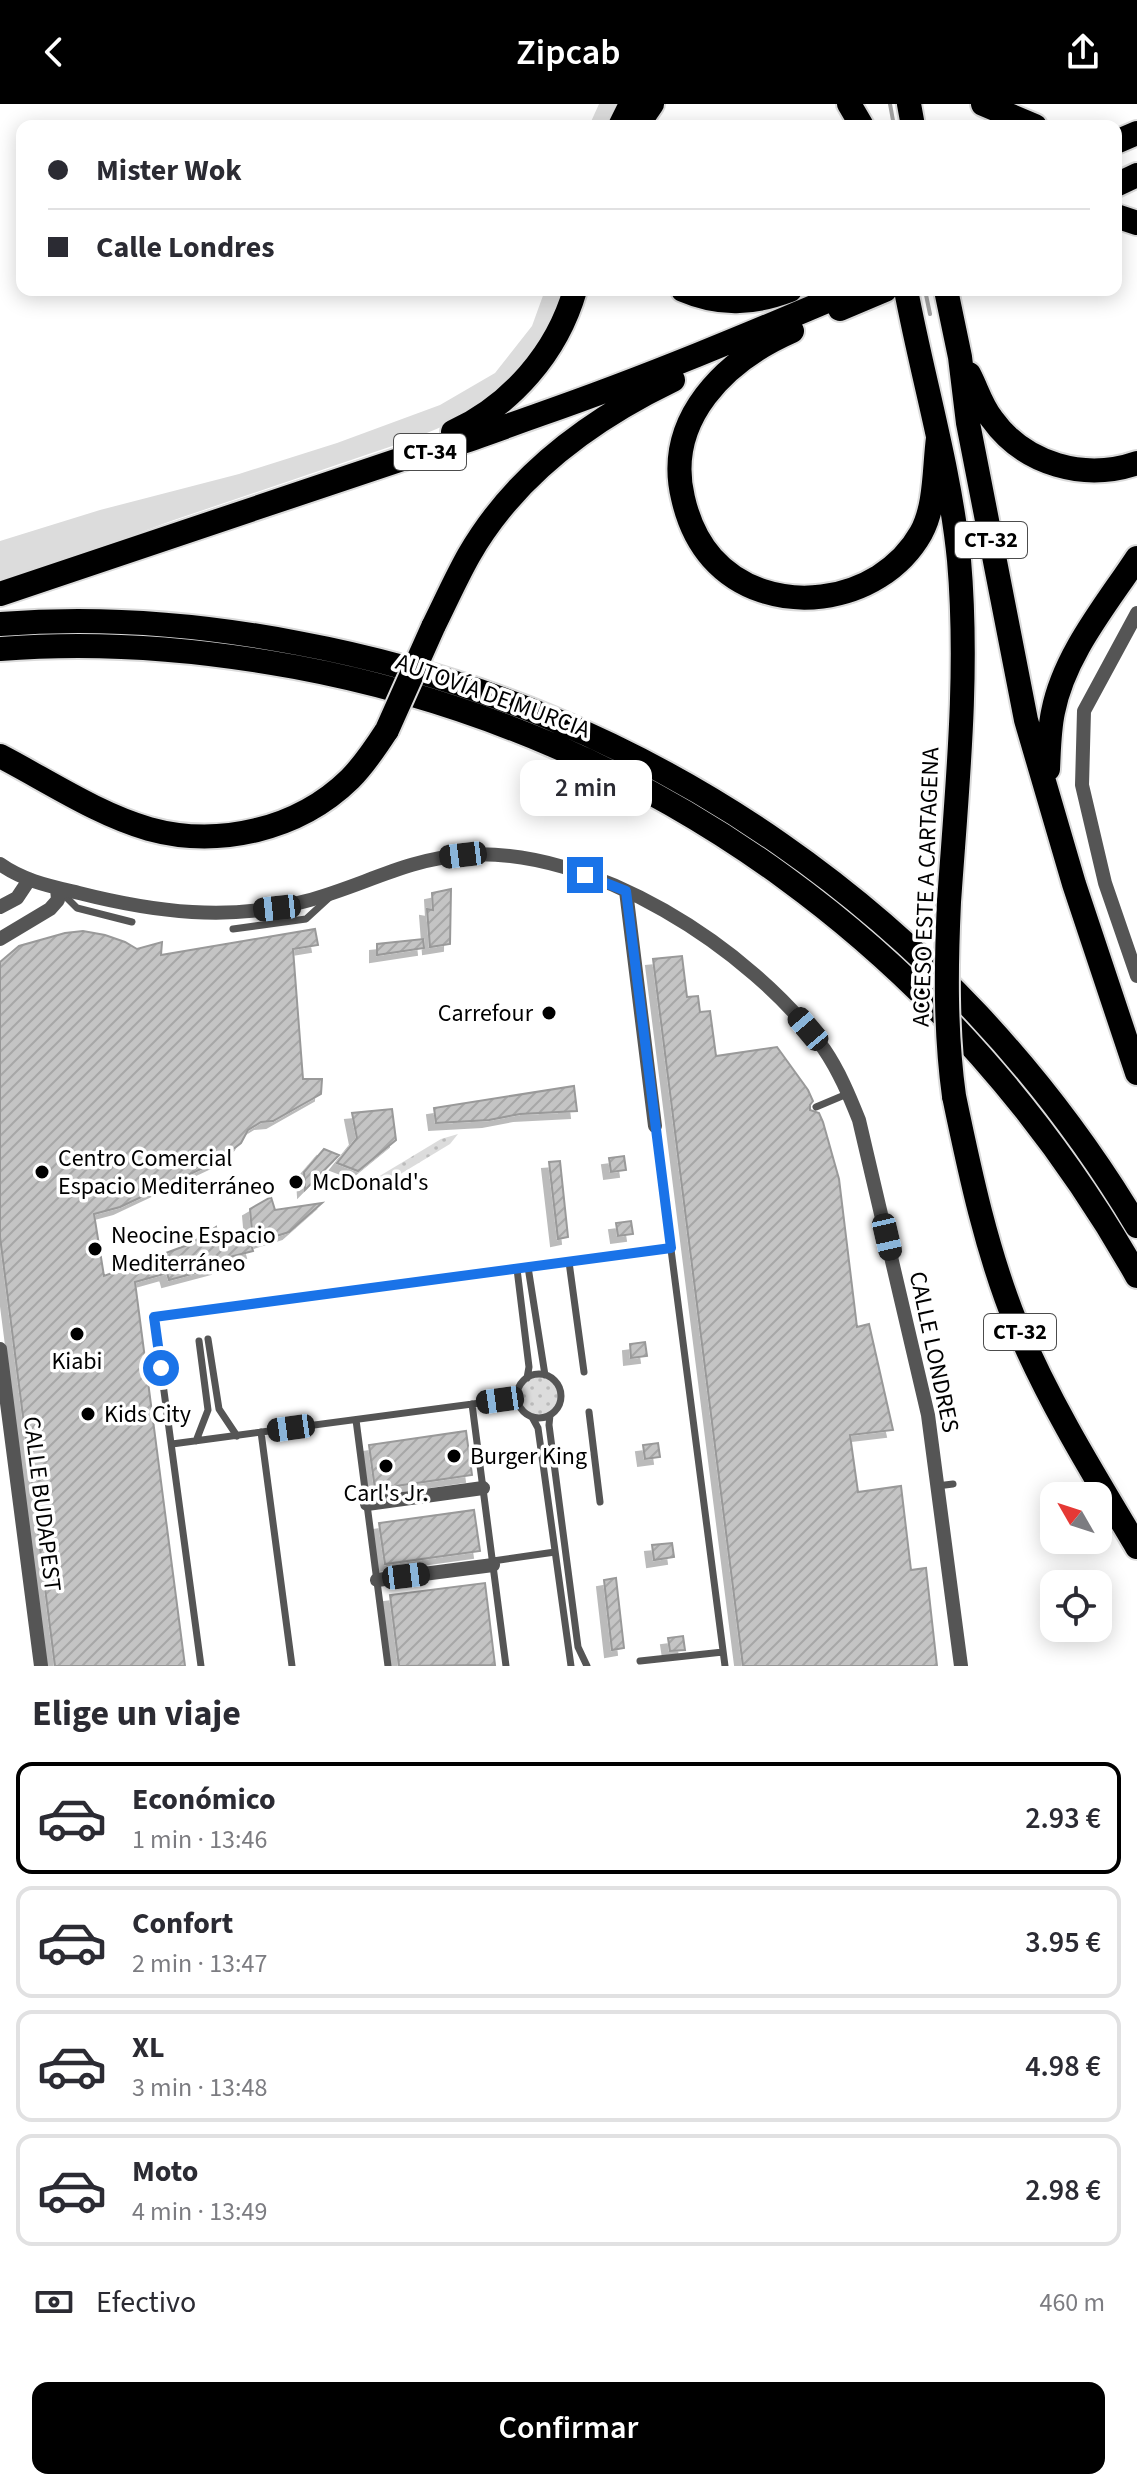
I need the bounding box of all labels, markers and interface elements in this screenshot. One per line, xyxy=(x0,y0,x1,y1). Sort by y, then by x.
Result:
text: Zipcab xyxy=(516,27,621,78)
icon: back xyxy=(32,30,76,74)
icon: share xyxy=(1061,30,1105,74)
text: Mister Wok xyxy=(96,149,242,192)
text: Calle Londres xyxy=(96,226,275,269)
road number: CT-34 xyxy=(394,434,466,470)
road number: CT-32 xyxy=(955,522,1027,558)
street label: AUTOVÍA DE MURCIA xyxy=(391,645,595,747)
street label: ACCESO ESTE A CARTAGENA xyxy=(904,747,948,1027)
callout: 2 min xyxy=(519,759,651,815)
text: 2 min xyxy=(555,769,617,806)
car xyxy=(438,840,488,870)
route end xyxy=(567,857,603,893)
car xyxy=(252,894,302,922)
place label: Carrefour xyxy=(438,996,534,1031)
car xyxy=(783,1003,833,1055)
marker: Carrefour xyxy=(540,1004,558,1022)
place label: Centro Comercial Espacio Mediterráneo xyxy=(58,1141,275,1204)
marker: Centro Comercial Espacio Mediterráneo xyxy=(33,1163,51,1181)
place label: McDonald's xyxy=(312,1165,428,1200)
marker: McDonald's xyxy=(287,1173,305,1191)
car xyxy=(870,1211,904,1263)
place label: Neocine Espacio Mediterráneo xyxy=(111,1218,276,1281)
marker: Neocine Espacio Mediterráneo xyxy=(86,1240,104,1258)
street label: CALLE LONDRES xyxy=(900,1268,968,1436)
road number: CT-32 xyxy=(984,1314,1056,1350)
marker: Kiabi xyxy=(68,1325,86,1343)
place label: Kiabi xyxy=(51,1344,103,1379)
route start xyxy=(143,1350,179,1386)
car xyxy=(475,1385,525,1415)
place label: Kids City xyxy=(104,1397,191,1432)
marker: Kids City xyxy=(79,1405,97,1423)
car xyxy=(266,1413,316,1443)
street label: CALLE BUDAPEST xyxy=(14,1414,70,1594)
place label: Burger King xyxy=(470,1439,587,1474)
marker: Burger King xyxy=(445,1447,463,1465)
marker: Carl's Jr. xyxy=(377,1457,395,1475)
place label: Carl's Jr. xyxy=(343,1476,429,1511)
north arrow xyxy=(1040,1482,1112,1554)
map controls xyxy=(1040,1482,1112,1642)
car xyxy=(381,1561,431,1591)
button: locate xyxy=(1040,1570,1112,1642)
text: Elige un viaje xyxy=(32,1688,241,1739)
text: Económico xyxy=(132,1778,276,1821)
icon: car xyxy=(36,1782,108,1854)
text: 2.93 € xyxy=(1025,1797,1101,1840)
text: 1 min · 13:46 xyxy=(132,1821,267,1858)
text: Confort xyxy=(132,1902,233,1945)
icon: car xyxy=(36,1906,108,1978)
text: 3.95 € xyxy=(1025,1921,1101,1964)
text: 2 min · 13:47 xyxy=(132,1945,267,1982)
text: XL xyxy=(132,2026,165,2069)
icon: car xyxy=(36,2030,108,2102)
text: 4.98 € xyxy=(1025,2045,1101,2088)
text: 3 min · 13:48 xyxy=(132,2069,267,2106)
text: Moto xyxy=(132,2150,198,2193)
icon: car xyxy=(36,2154,108,2226)
text: 2.98 € xyxy=(1025,2169,1101,2212)
text: 4 min · 13:49 xyxy=(132,2193,267,2230)
icon: cash xyxy=(32,2280,76,2324)
text: Efectivo xyxy=(96,2281,196,2324)
text: 460 m xyxy=(1039,2284,1105,2321)
button: Confirmar xyxy=(32,2382,1105,2474)

